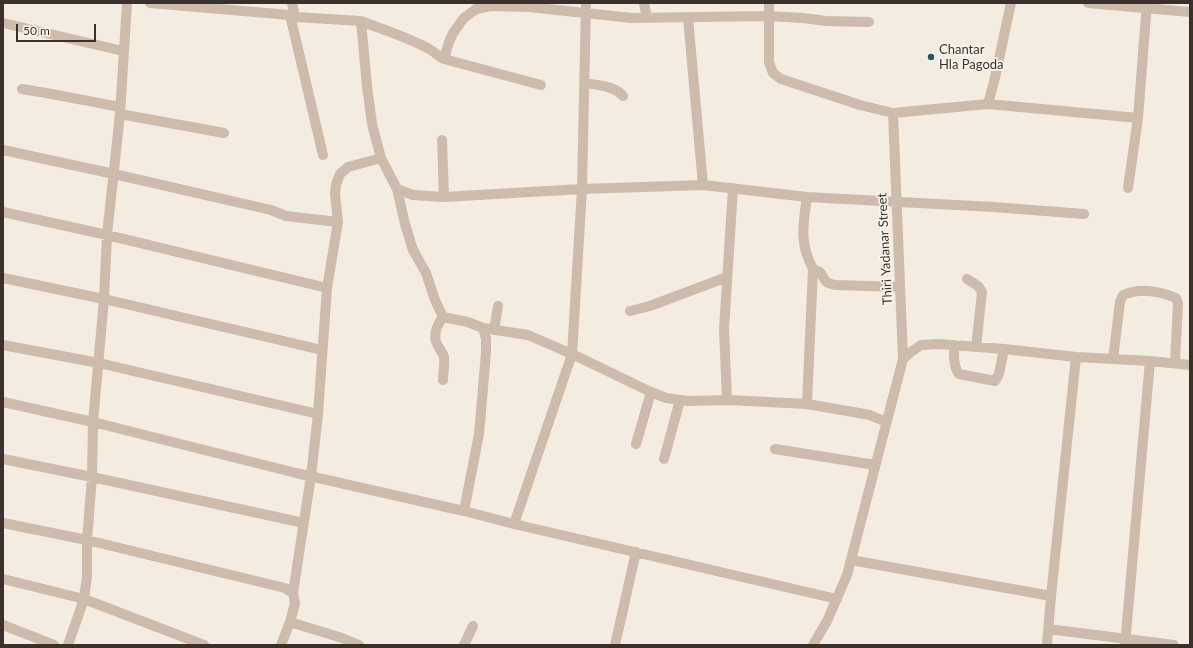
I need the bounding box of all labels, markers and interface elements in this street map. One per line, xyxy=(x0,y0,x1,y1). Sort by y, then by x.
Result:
scale bar xyxy=(18,16,98,42)
text: 50 m xyxy=(23,23,50,38)
place label: Chantar Hla Pagoda xyxy=(939,42,1004,73)
marker: Chantar Hla Pagoda xyxy=(926,52,936,62)
street label: Thiri Yadanar Street xyxy=(874,193,896,305)

